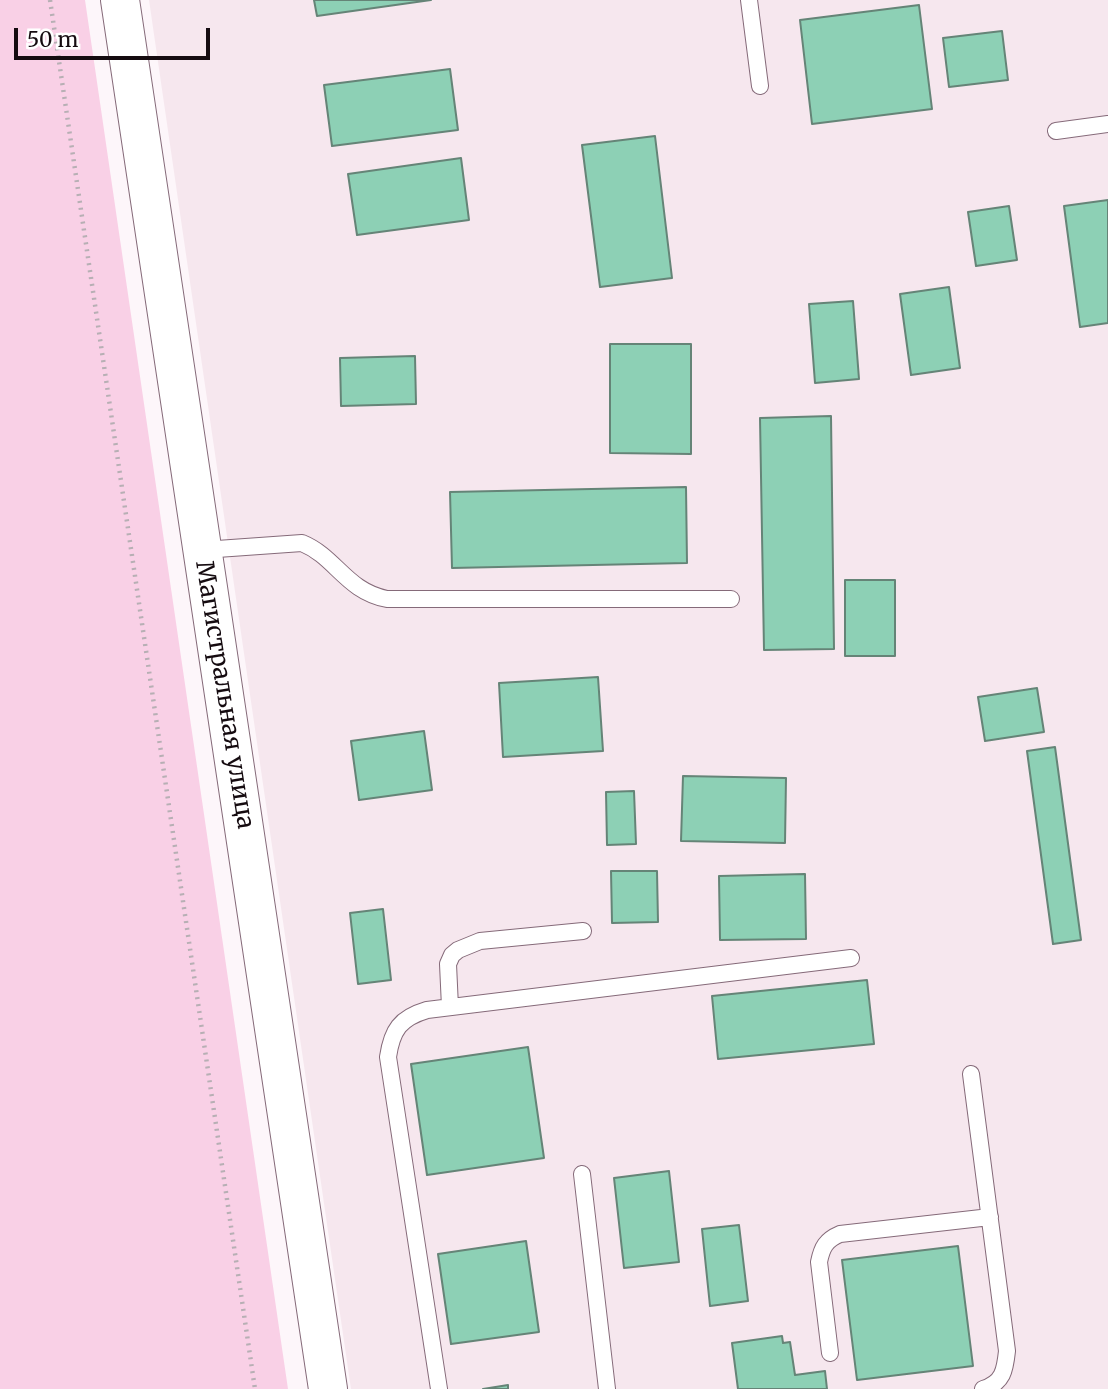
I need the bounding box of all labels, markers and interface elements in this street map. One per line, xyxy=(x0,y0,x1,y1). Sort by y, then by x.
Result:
scale bar xyxy=(18,14,214,58)
text: 50 m xyxy=(27,26,78,53)
street label: Магистральная улица xyxy=(189,559,259,831)

